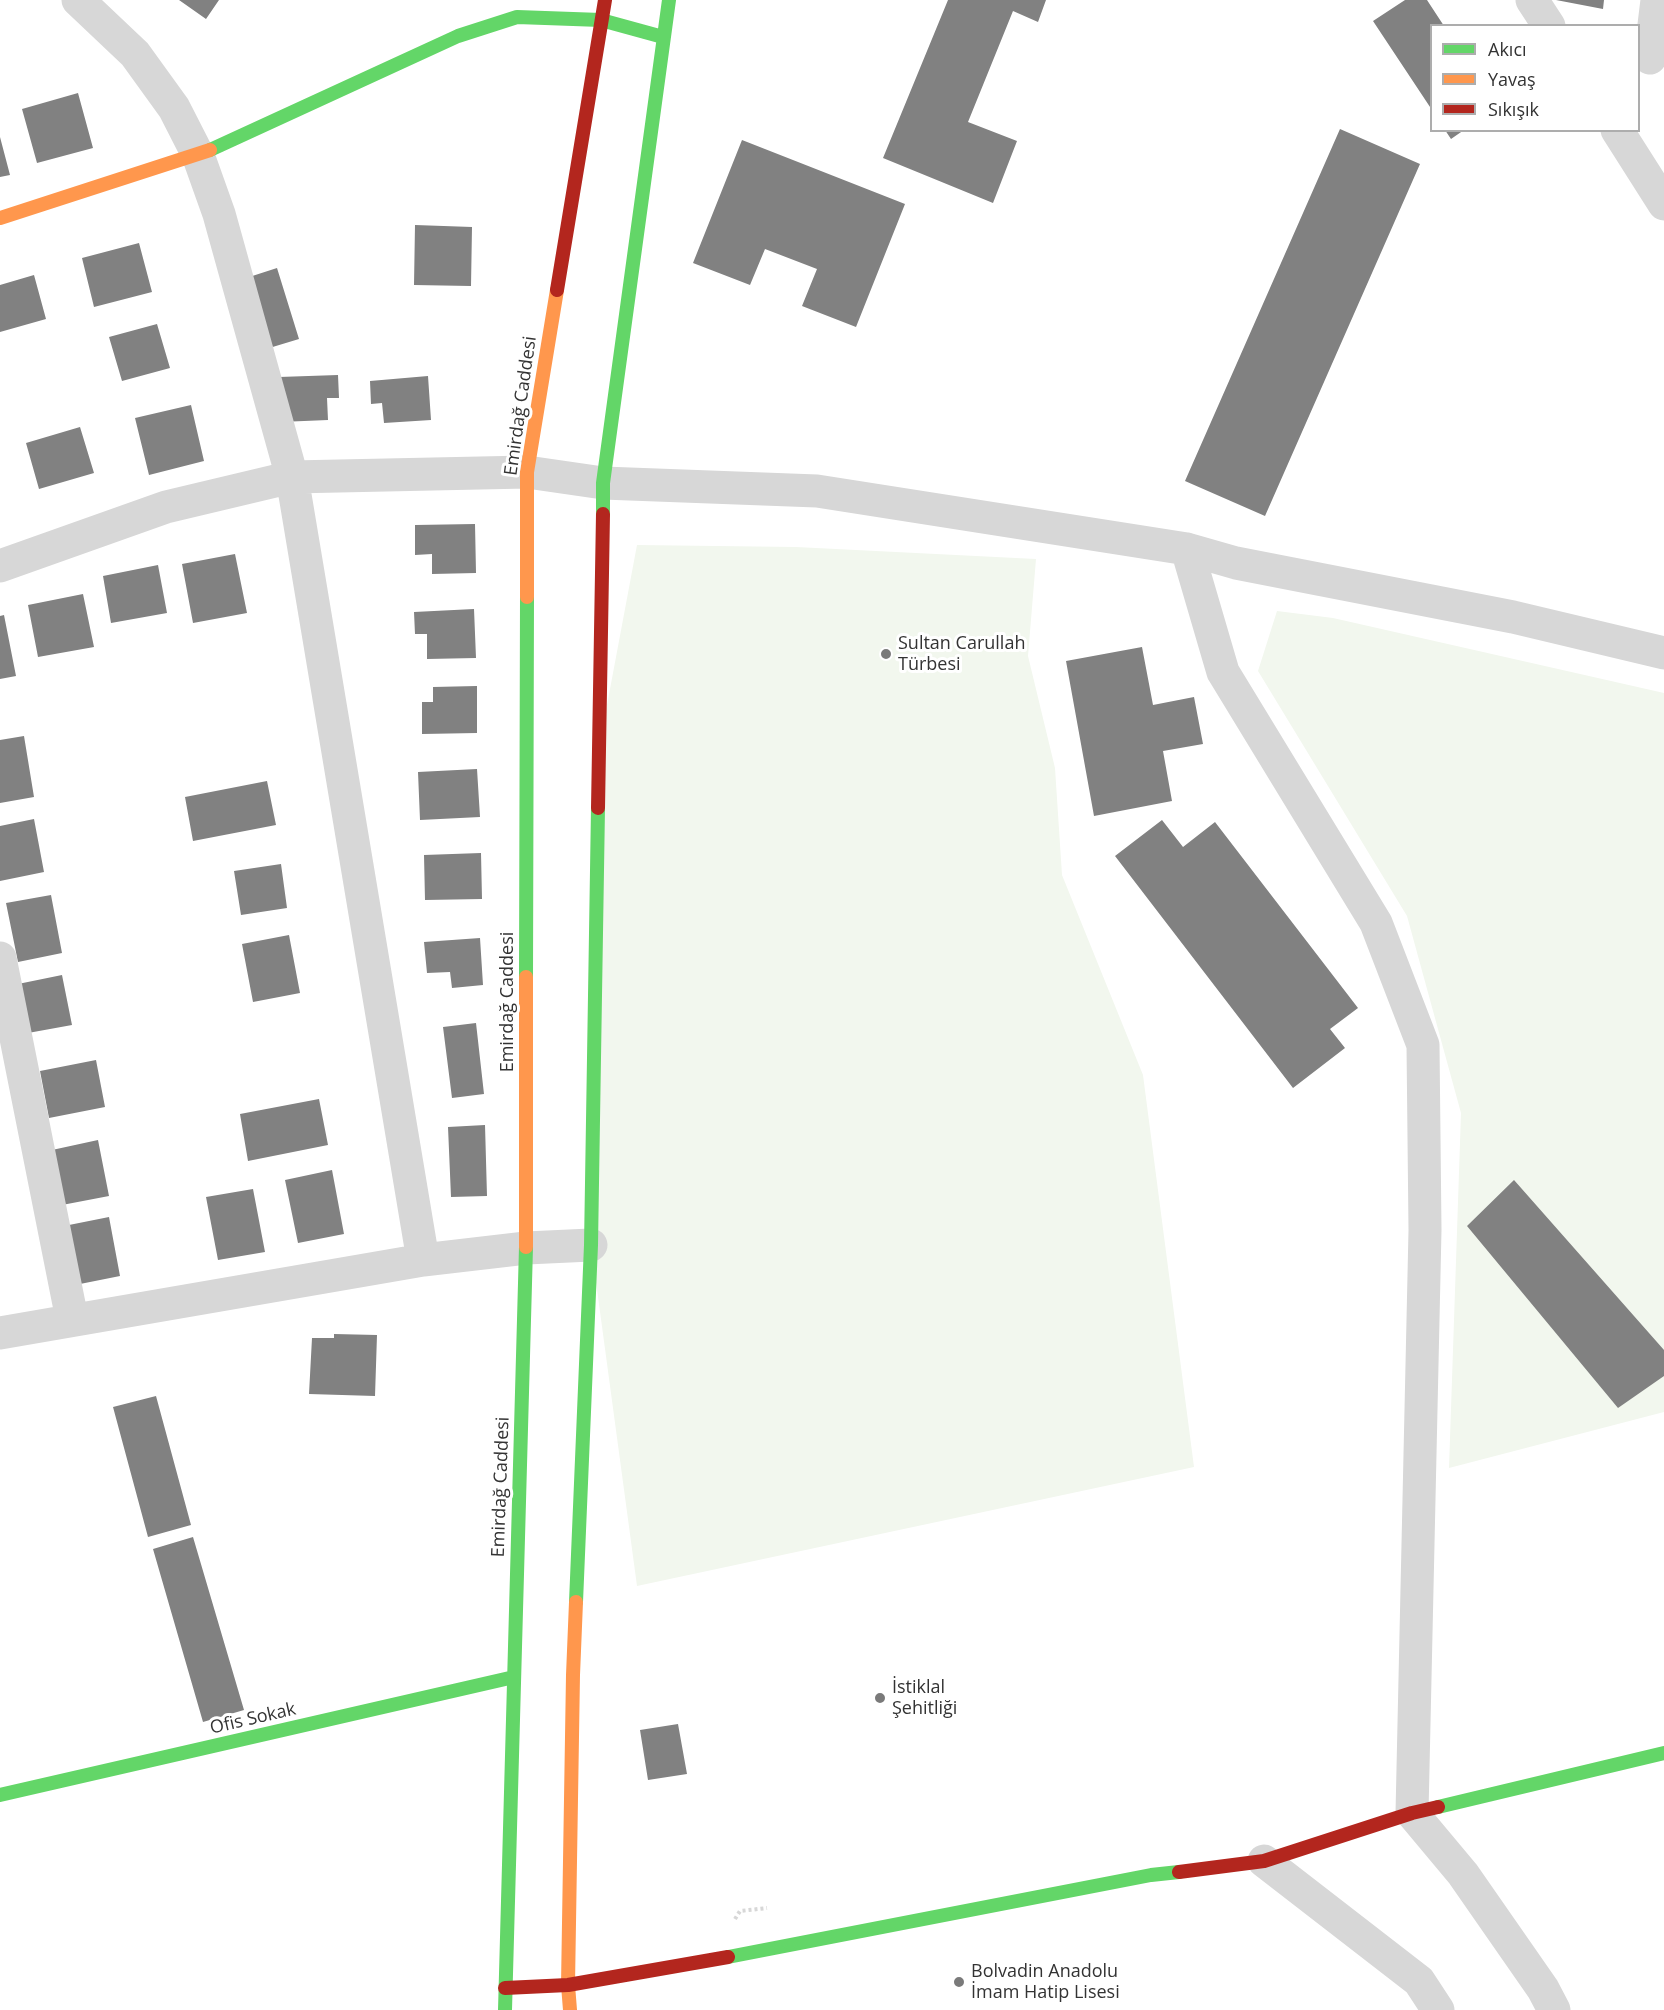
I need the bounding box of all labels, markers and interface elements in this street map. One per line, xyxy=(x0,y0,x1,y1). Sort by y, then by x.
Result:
legend xyxy=(1430,24,1640,132)
text: Akıcı xyxy=(1488,37,1527,61)
text: Yavaş xyxy=(1488,67,1536,91)
text: Sıkışık xyxy=(1488,97,1539,121)
street label: Emirdağ Caddesi xyxy=(501,335,541,477)
place label: Sultan Carullah Türbesi xyxy=(898,633,1025,676)
marker: Sultan Carullah Türbesi xyxy=(879,647,893,661)
street label: Emirdağ Caddesi xyxy=(497,932,519,1072)
street label: Emirdağ Caddesi xyxy=(488,1416,514,1558)
place label: İstiklal Şehitliği xyxy=(892,1677,957,1720)
marker: İstiklal Şehitliği xyxy=(873,1691,887,1705)
street label: Ofis Sokak xyxy=(208,1699,298,1739)
place label: Bolvadin Anadolu İmam Hatip Lisesi xyxy=(971,1961,1120,2004)
marker: Bolvadin Anadolu İmam Hatip Lisesi xyxy=(952,1975,966,1989)

